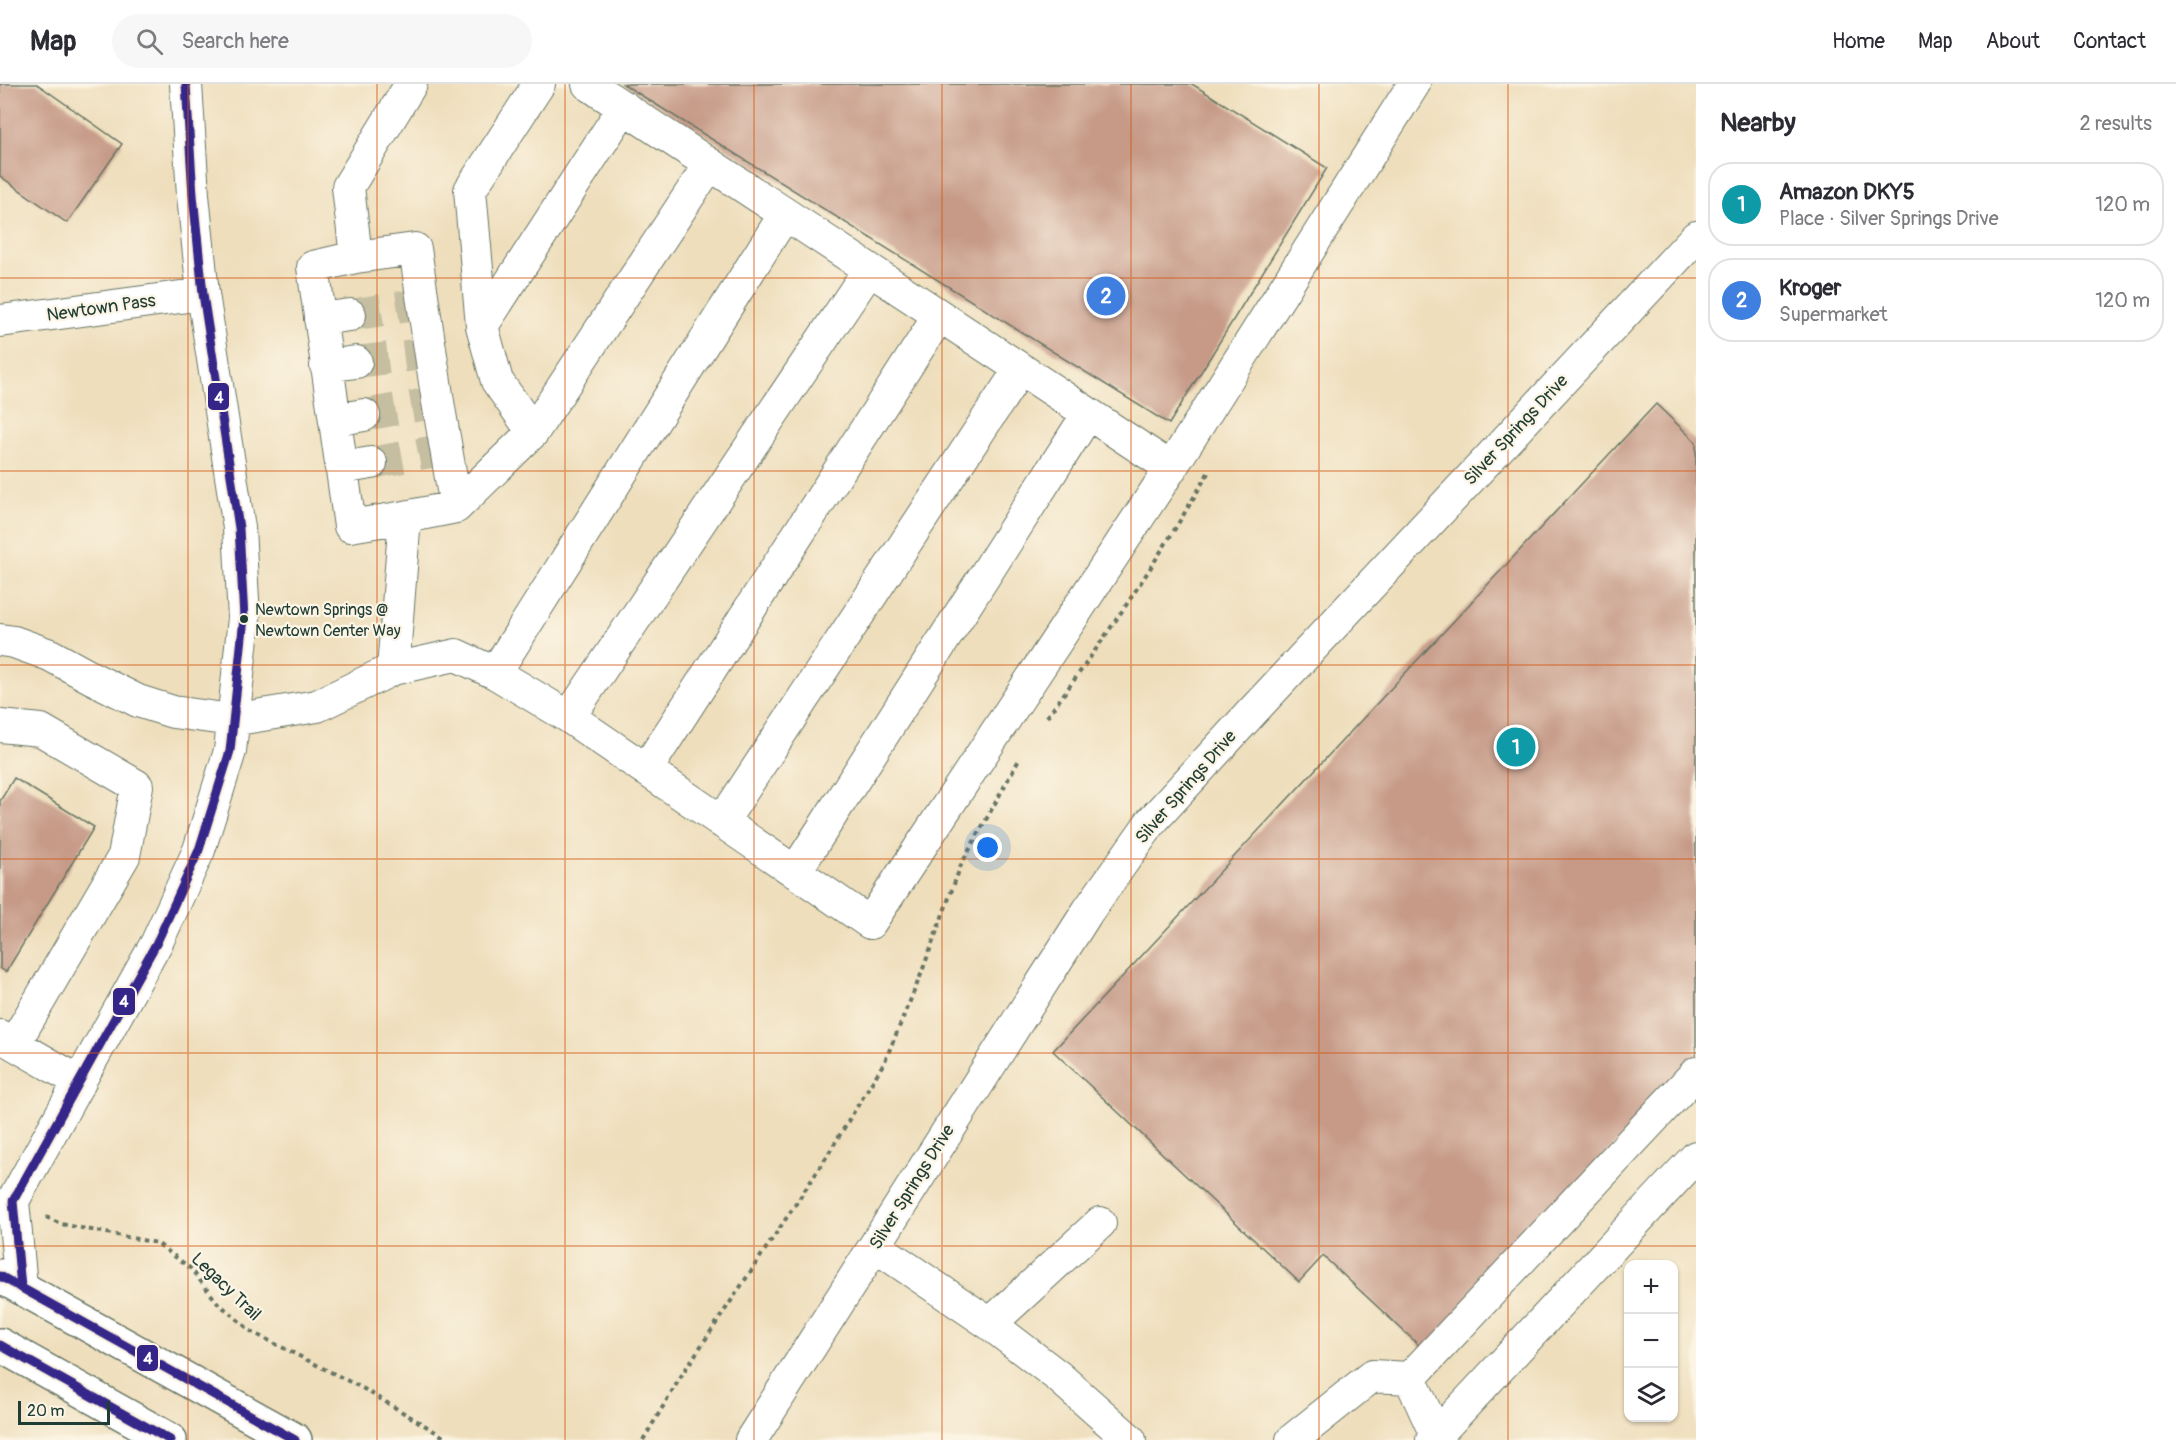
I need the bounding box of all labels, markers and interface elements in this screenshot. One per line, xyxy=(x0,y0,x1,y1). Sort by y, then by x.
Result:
search box xyxy=(112,14,532,68)
text: Map xyxy=(30,24,76,59)
icon: search xyxy=(133,25,166,58)
text: Search here xyxy=(181,27,289,55)
text: Home xyxy=(1832,28,1885,55)
text: Map xyxy=(1918,28,1953,55)
text: About xyxy=(1986,28,2040,55)
text: Contact xyxy=(2073,28,2146,55)
text: Nearby xyxy=(1720,107,1796,139)
text: 2 results xyxy=(2080,111,2152,136)
text: Amazon DKY5 xyxy=(1779,178,1915,206)
text: 1 xyxy=(1738,192,1745,217)
text: 120 m xyxy=(2095,192,2150,217)
text: Place · Silver Springs Drive xyxy=(1779,206,1999,231)
pin: 2 xyxy=(1086,274,1126,318)
text: Kroger xyxy=(1779,274,1841,302)
text: 2 xyxy=(1736,288,1747,313)
text: 120 m xyxy=(2095,288,2150,313)
street label: Newtown Pass xyxy=(45,289,157,327)
text: Supermarket xyxy=(1779,302,1888,327)
street label: Silver Springs Drive xyxy=(1459,370,1573,490)
line badge: 4 xyxy=(207,382,230,411)
text: 4 xyxy=(214,388,224,408)
place label: Newtown Springs @ Newtown Center Way xyxy=(255,600,401,641)
marker: Newtown Springs @ Newtown Center Way xyxy=(238,613,250,625)
pin: 1 xyxy=(1496,724,1536,770)
street label: Silver Springs Drive xyxy=(1130,725,1242,849)
your location xyxy=(973,833,1002,862)
line badge: 4 xyxy=(112,987,136,1016)
text: 4 xyxy=(119,992,129,1012)
street label: Silver Springs Drive xyxy=(864,1120,960,1254)
street label: Legacy Trail xyxy=(186,1248,266,1326)
map controls xyxy=(1624,1260,1678,1422)
button: + xyxy=(1624,1260,1678,1314)
button: − xyxy=(1624,1314,1678,1368)
line badge: 4 xyxy=(136,1344,159,1372)
text: 4 xyxy=(143,1349,153,1369)
button: layers xyxy=(1624,1368,1678,1422)
scale bar xyxy=(18,1398,110,1426)
text: 20 m xyxy=(27,1401,65,1421)

